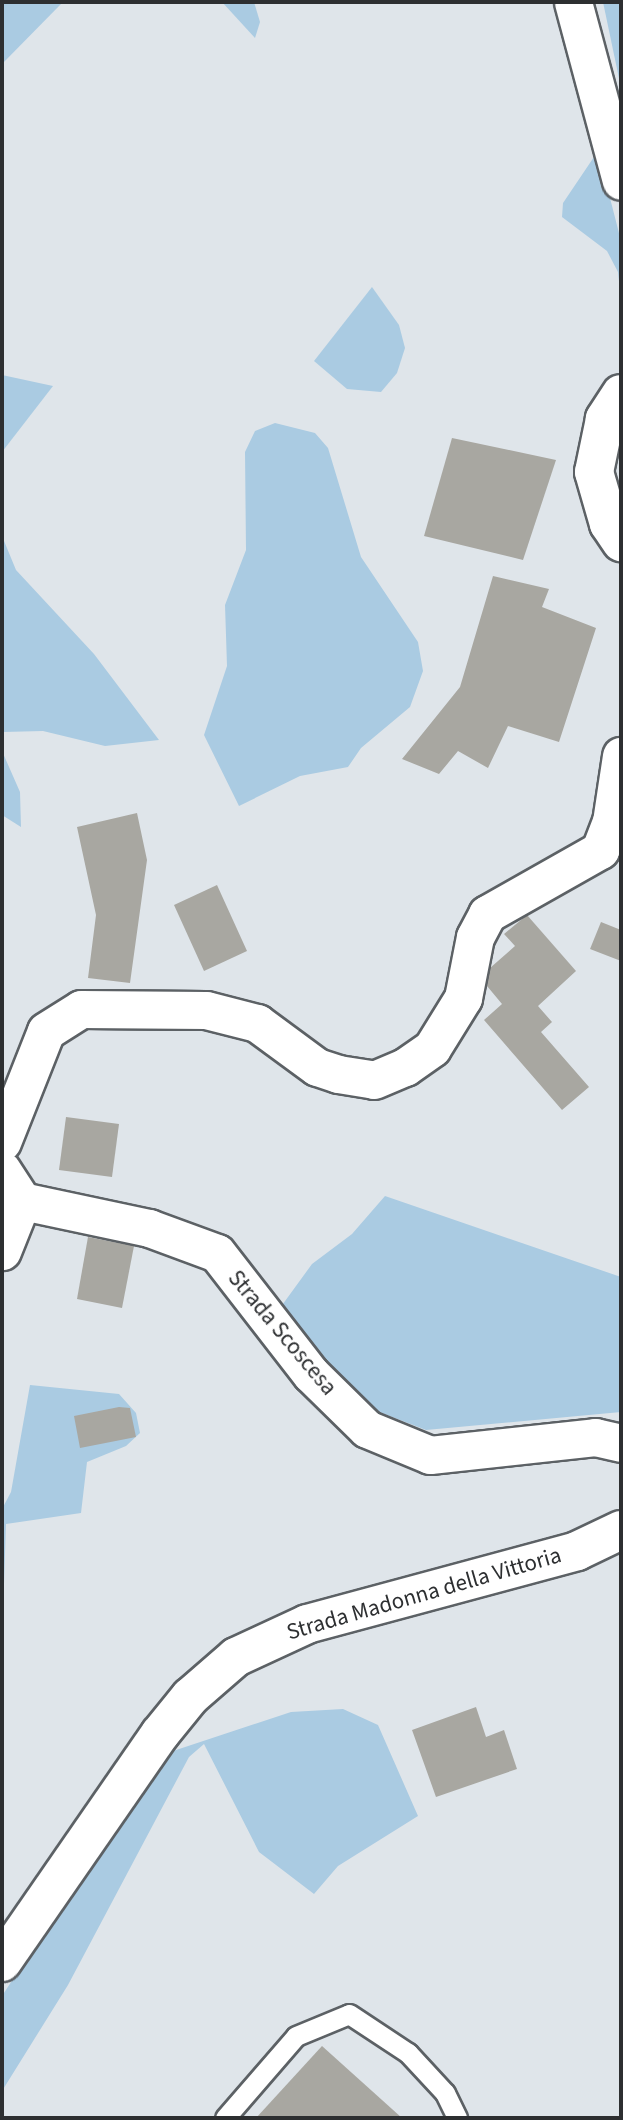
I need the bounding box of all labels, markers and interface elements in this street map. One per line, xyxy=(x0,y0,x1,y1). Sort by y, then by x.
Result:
street label: Strada Scoscesa xyxy=(222,1265,342,1401)
street label: Strada Madonna della Vittoria xyxy=(283,1542,565,1646)

